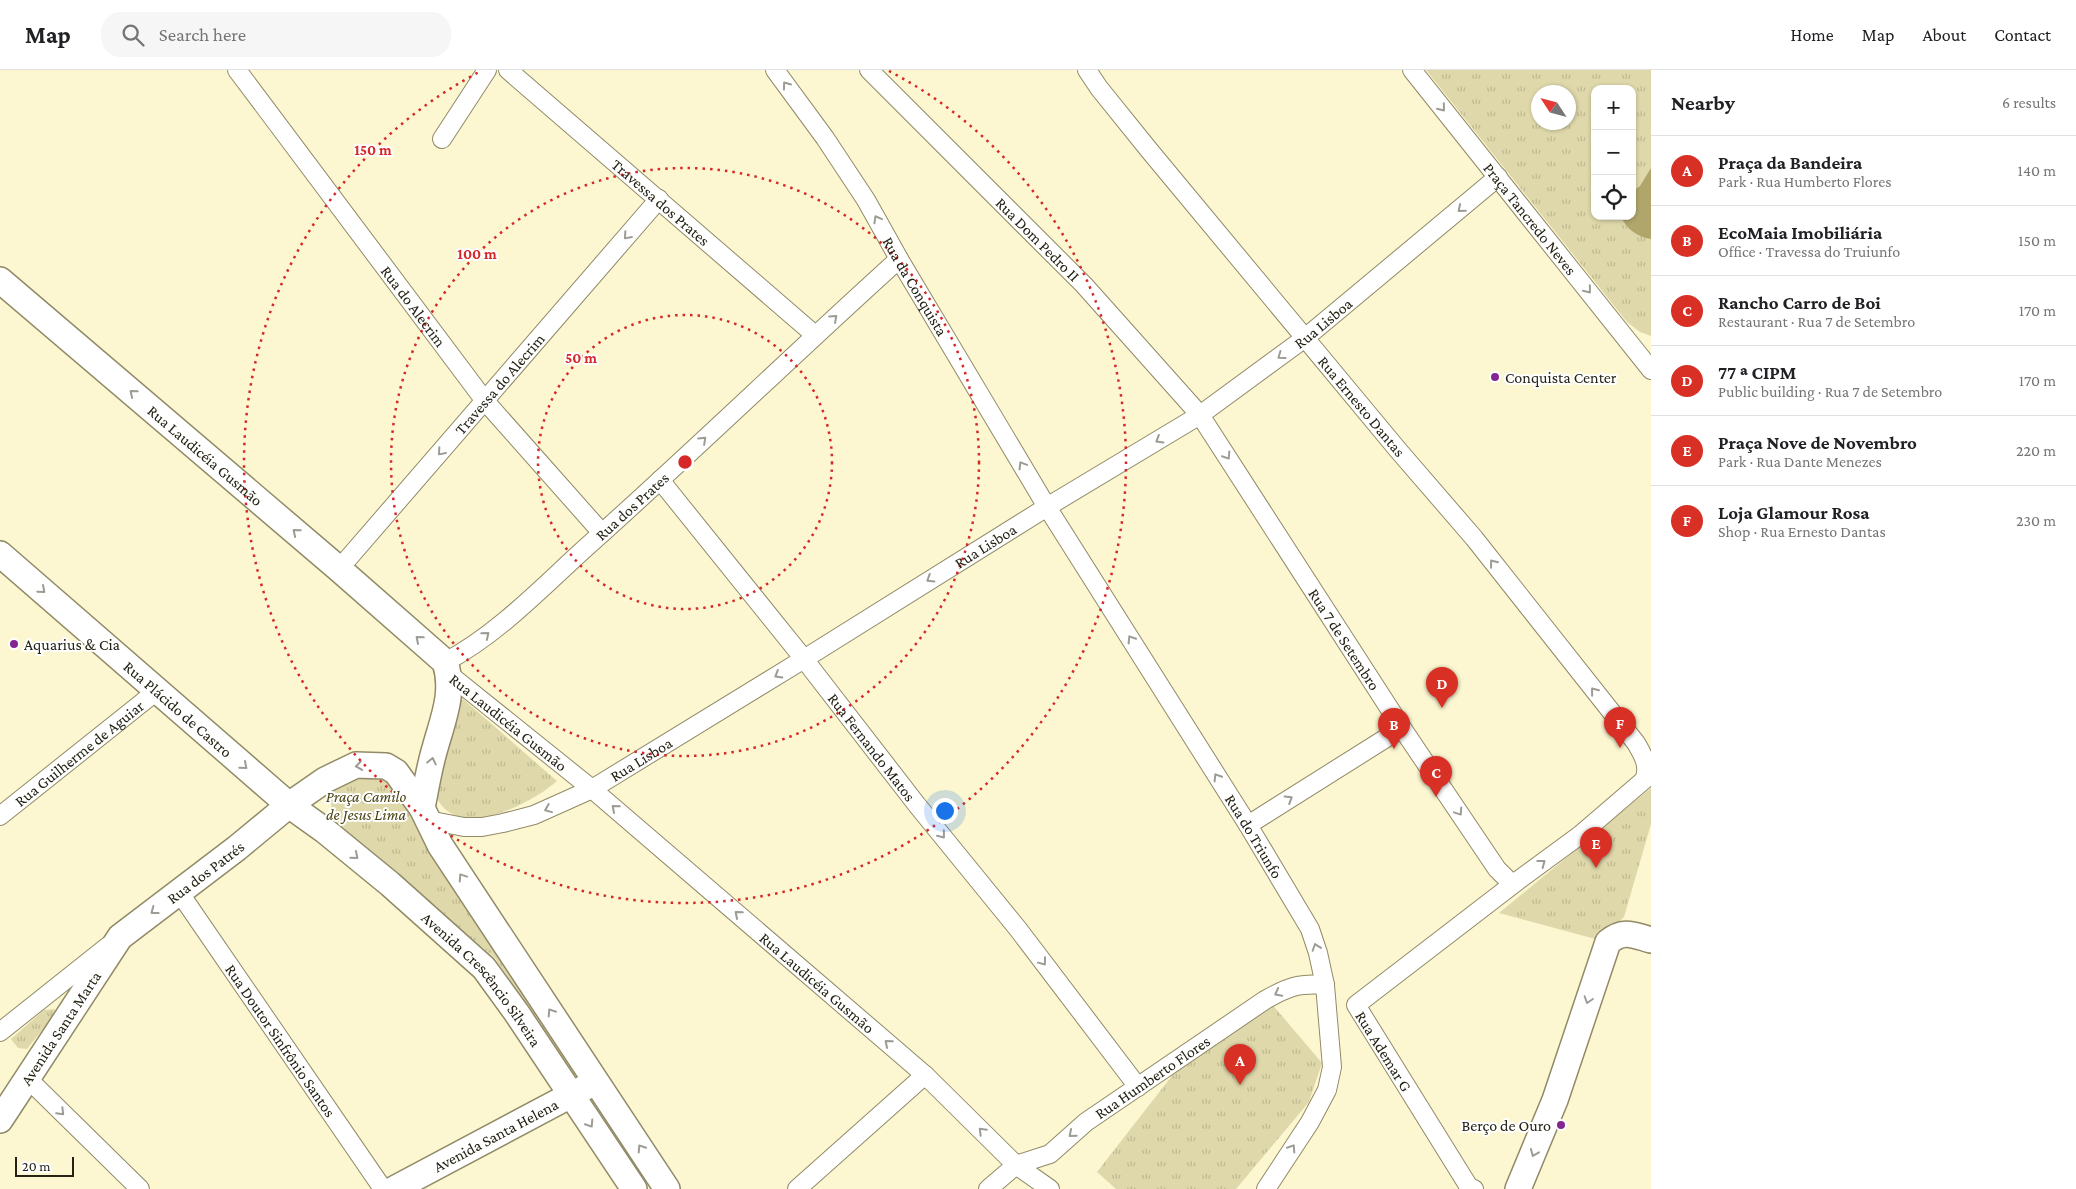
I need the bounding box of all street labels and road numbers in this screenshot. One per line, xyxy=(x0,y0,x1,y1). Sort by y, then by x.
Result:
street label: Travessa dos Prates xyxy=(608,156,713,249)
street label: Praça Tancredo Neves xyxy=(1480,160,1580,278)
street label: Rua Dom Pedro II xyxy=(992,194,1083,285)
street label: Rua da Conquista xyxy=(879,234,951,339)
street label: Rua do Alecrim xyxy=(378,263,449,350)
street label: Rua Lisboa xyxy=(1291,294,1356,352)
street label: Travessa do Alecrim xyxy=(451,330,548,438)
street label: Rua Ernesto Dantas xyxy=(1315,353,1408,460)
street label: Rua Laudicéia Gusmão xyxy=(144,402,266,509)
street label: Rua dos Prates xyxy=(592,469,672,544)
street label: Rua Lisboa xyxy=(951,520,1020,572)
street label: Rua 7 de Setembro xyxy=(1305,585,1383,693)
street label: Rua Plácido de Castro xyxy=(120,658,235,761)
street label: Rua Laudicéia Gusmão xyxy=(446,670,570,774)
street label: Rua Fernando Matos xyxy=(825,690,919,805)
street label: Rua Guilherme de Aguiar xyxy=(12,697,147,810)
street label: Rua Lisboa xyxy=(607,734,676,785)
street label: Rua do Triunfo xyxy=(1222,791,1286,881)
street label: Rua dos Patrés xyxy=(164,838,248,907)
street label: Avenida Crescêncio Silveira xyxy=(418,909,545,1050)
street label: Rua Laudicéia Gusmão xyxy=(756,929,878,1037)
street label: Rua Doutor Sinfrônio Santos xyxy=(222,961,339,1120)
street label: Avenida Santa Marta xyxy=(17,968,105,1088)
street label: Rua Ademar G xyxy=(1352,1008,1415,1094)
street label: Rua Humberto Flores xyxy=(1092,1032,1213,1122)
street label: Avenida Santa Helena xyxy=(431,1095,561,1175)

